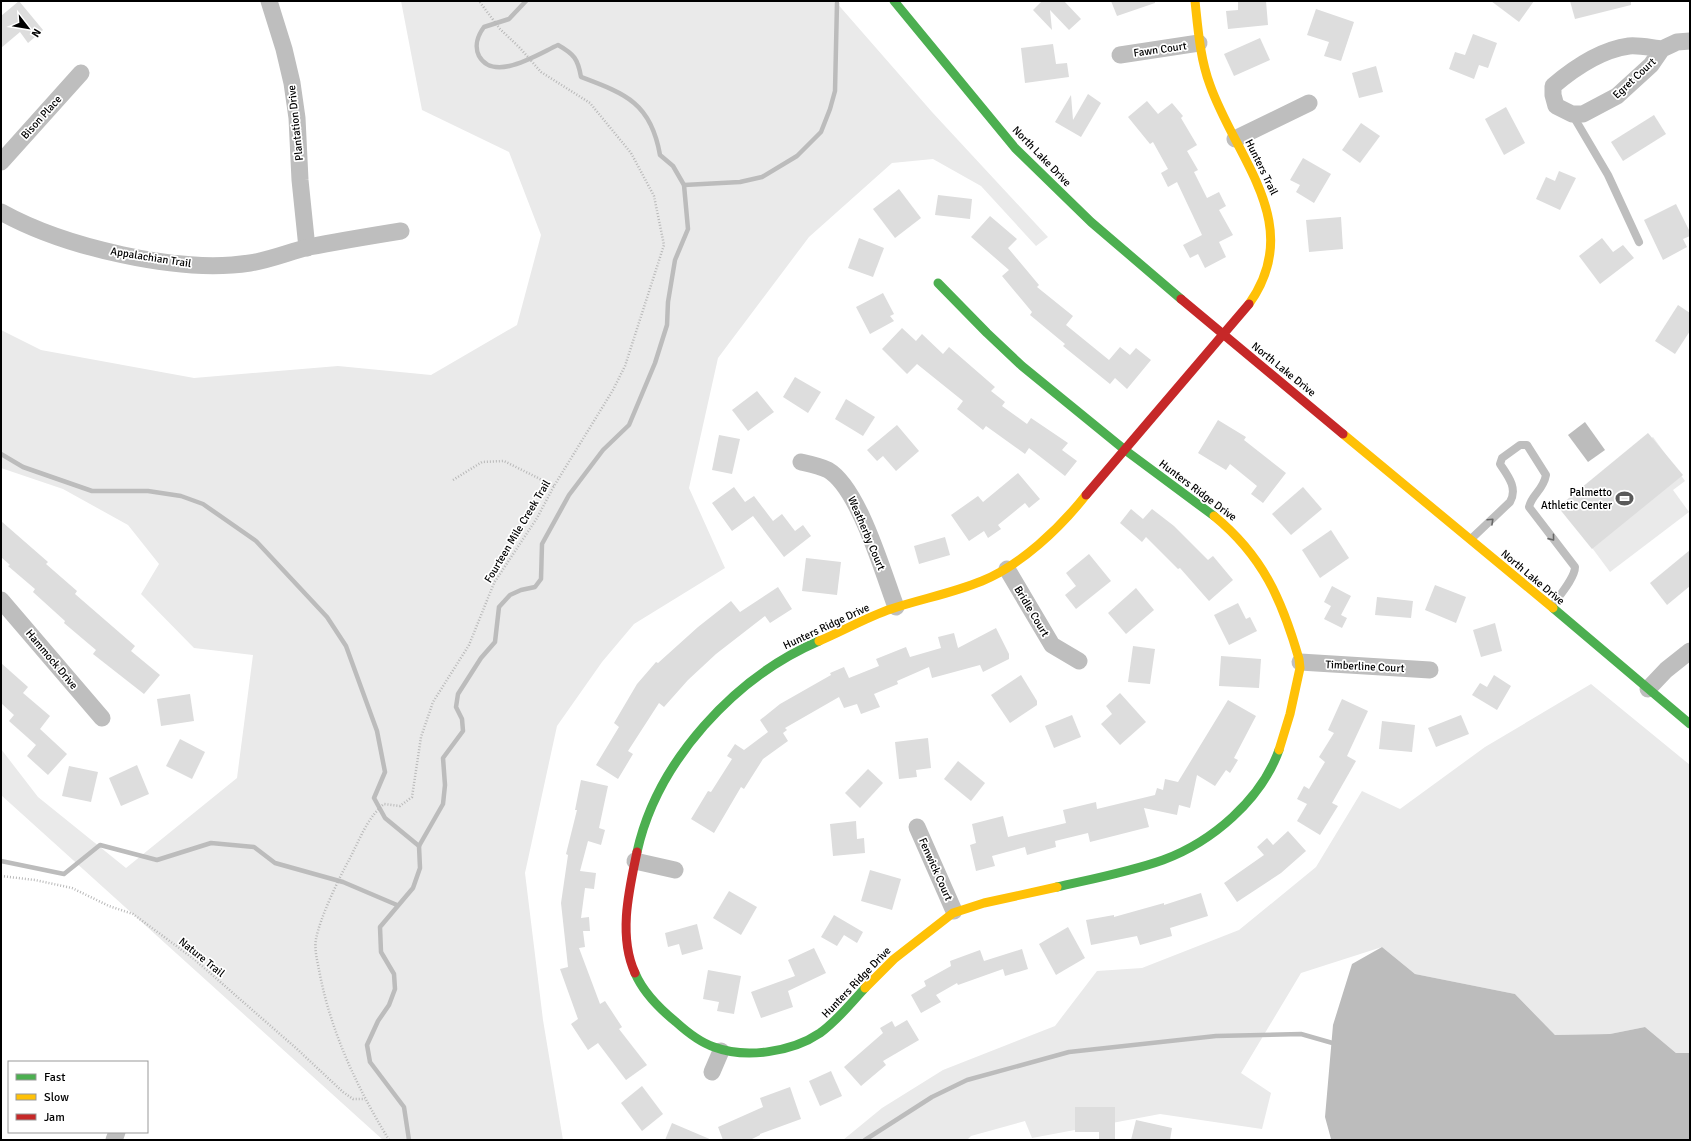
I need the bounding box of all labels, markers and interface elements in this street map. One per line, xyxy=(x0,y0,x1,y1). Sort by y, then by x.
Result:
north arrow xyxy=(8,8,48,48)
text: N xyxy=(29,26,44,40)
street label: Fawn Court xyxy=(1133,39,1188,60)
street label: Egret Court xyxy=(1610,55,1659,102)
street label: Plantation Drive xyxy=(285,84,306,161)
street label: Bison Place xyxy=(18,93,64,142)
street label: North Lake Drive xyxy=(1010,123,1074,189)
street label: Hunters Trail xyxy=(1242,137,1281,197)
street label: Appalachian Trail xyxy=(110,245,192,270)
street label: North Lake Drive xyxy=(1249,340,1318,399)
street label: Hunters Ridge Drive xyxy=(1156,457,1239,524)
street label: Fourteen Mile Creek Trail xyxy=(482,477,553,585)
place label: Palmetto Athletic Center xyxy=(1541,486,1612,512)
sports icon: Palmetto Athletic Center xyxy=(1615,488,1635,508)
street label: Weatherby Court xyxy=(845,494,888,572)
one-way arrow xyxy=(1486,519,1493,526)
one-way arrow xyxy=(1548,534,1555,541)
street label: North Lake Drive xyxy=(1498,547,1567,608)
street label: Bridle Court xyxy=(1011,583,1052,639)
street label: Hunters Ridge Drive xyxy=(781,601,871,652)
street label: Hammock Drive xyxy=(23,627,80,692)
street label: Timberline Court xyxy=(1325,658,1405,675)
street label: Fenwick Court xyxy=(916,836,955,903)
street label: Nature Trail xyxy=(176,935,227,980)
street label: Hunters Ridge Drive xyxy=(819,944,894,1021)
legend xyxy=(8,1061,148,1133)
text: Fast xyxy=(44,1070,65,1085)
text: Slow xyxy=(44,1090,69,1105)
text: Jam xyxy=(44,1110,65,1125)

